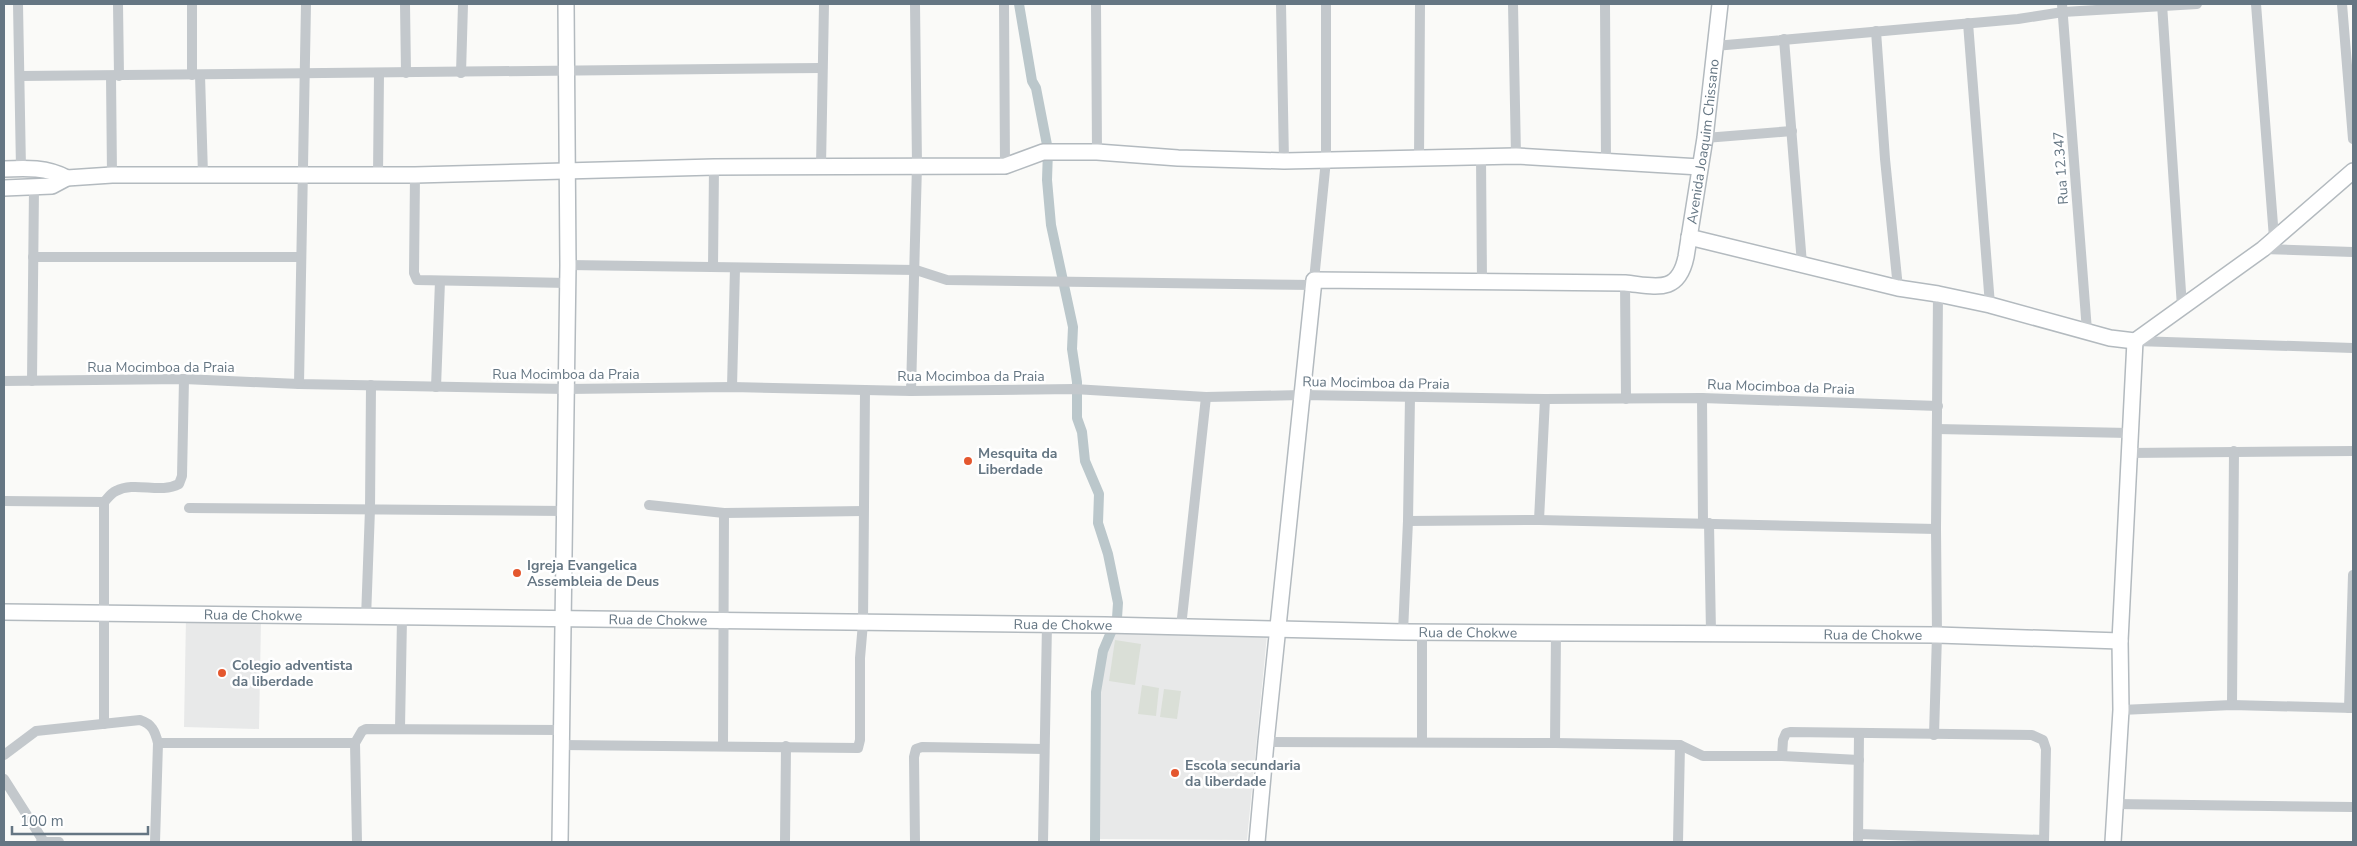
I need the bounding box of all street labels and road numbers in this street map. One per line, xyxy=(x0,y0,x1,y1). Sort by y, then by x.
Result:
street label: Avenida Joaquim Chissano xyxy=(1682,58,1723,226)
street label: Rua 12.347 xyxy=(2049,131,2073,205)
street label: Rua Mocimboa da Praia xyxy=(87,358,235,377)
street label: Rua Mocimboa da Praia xyxy=(492,365,640,384)
street label: Rua Mocimboa da Praia xyxy=(897,367,1045,386)
street label: Rua Mocimboa da Praia xyxy=(1302,372,1450,394)
street label: Rua Mocimboa da Praia xyxy=(1707,375,1855,399)
street label: Rua de Chokwe xyxy=(204,605,302,625)
street label: Rua de Chokwe xyxy=(609,610,707,630)
street label: Rua de Chokwe xyxy=(1014,614,1112,635)
street label: Rua de Chokwe xyxy=(1418,623,1517,642)
street label: Rua de Chokwe xyxy=(1823,625,1922,644)

